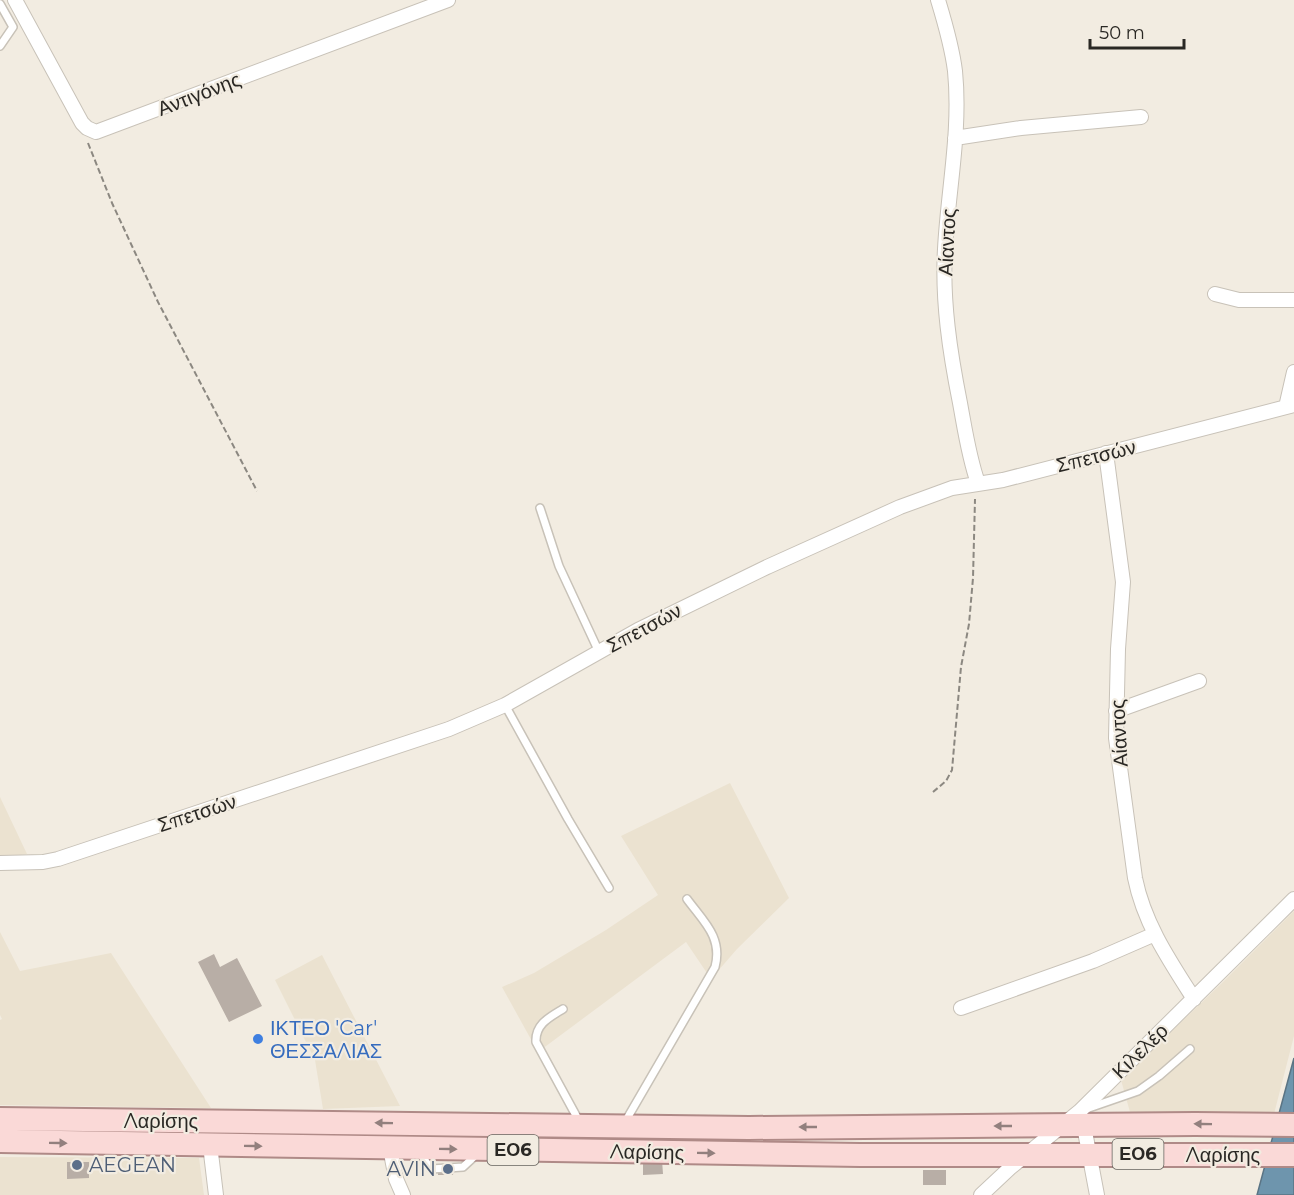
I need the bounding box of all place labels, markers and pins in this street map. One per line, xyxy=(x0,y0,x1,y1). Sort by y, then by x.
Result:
place label: ΙΚΤΕΟ 'Car' ΘΕΣΣΑΛΙΑΣ xyxy=(270,1016,382,1063)
marker: ΙΚΤΕΟ 'Car' ΘΕΣΣΑΛΙΑΣ xyxy=(251,1032,265,1046)
place label: AEGEAN xyxy=(89,1153,176,1177)
place label: AVIN xyxy=(386,1157,436,1181)
marker: AEGEAN xyxy=(70,1158,84,1172)
marker: AVIN xyxy=(441,1162,455,1176)

